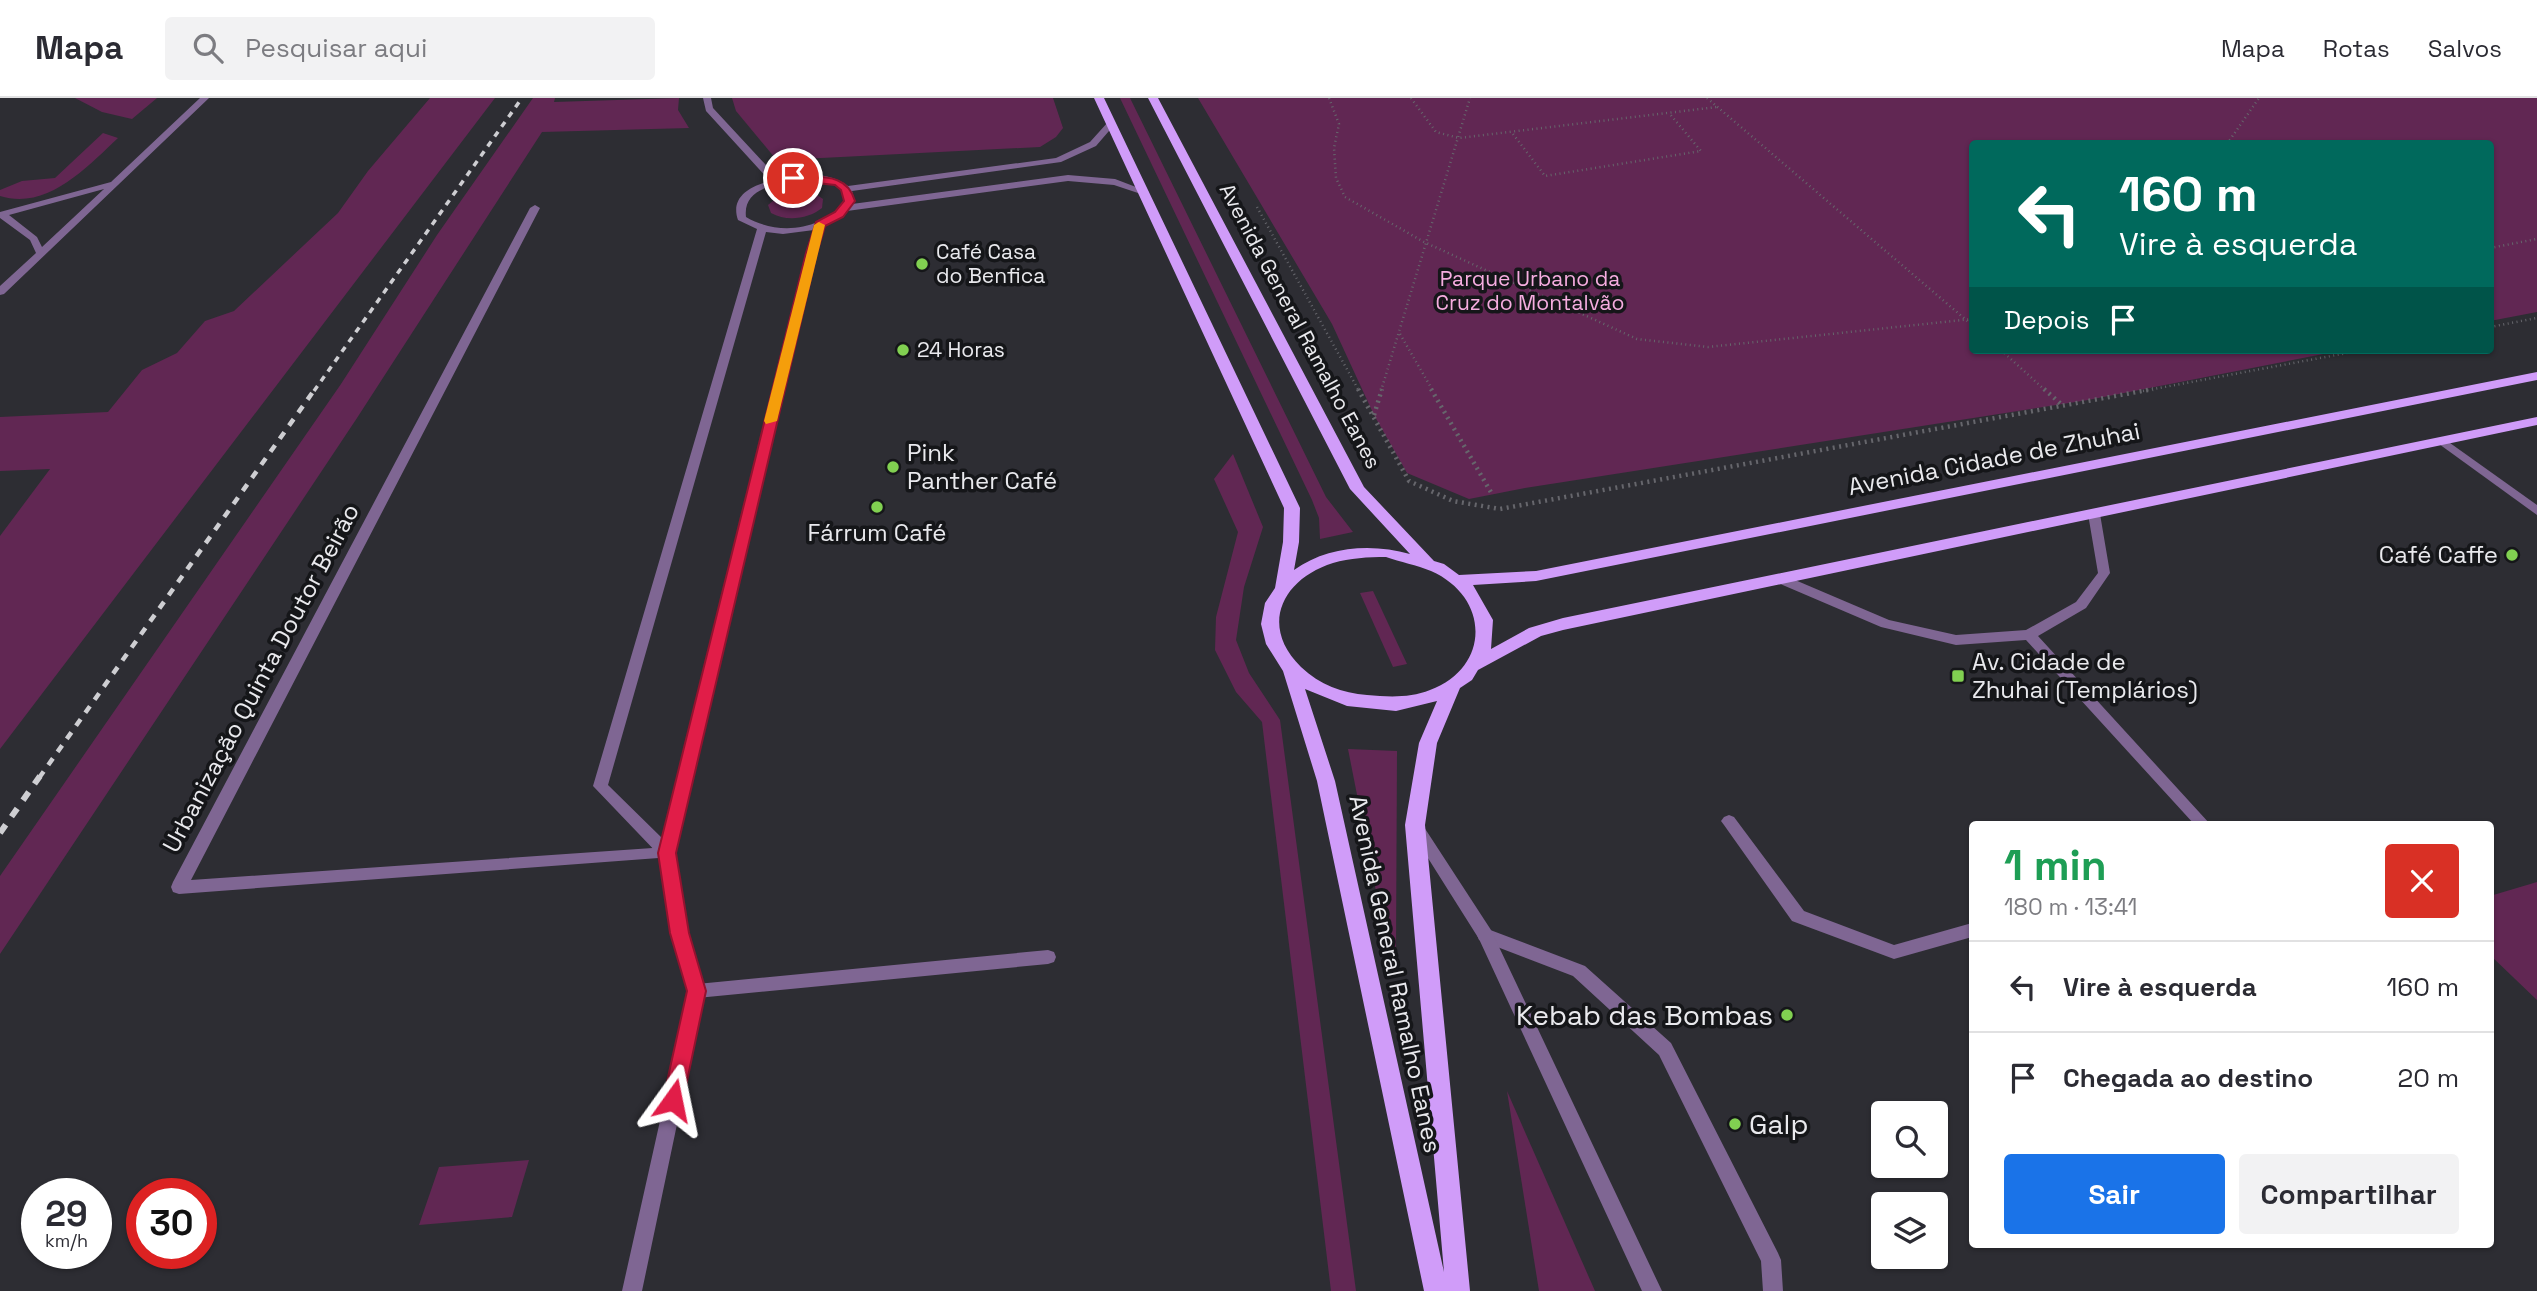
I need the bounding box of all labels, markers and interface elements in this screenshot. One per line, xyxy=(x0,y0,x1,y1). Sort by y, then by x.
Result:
search box xyxy=(165,17,655,80)
text: Mapa xyxy=(35,27,123,69)
icon: search xyxy=(189,29,227,67)
text: Pesquisar aqui xyxy=(245,31,427,65)
text: Mapa xyxy=(2221,33,2285,64)
text: Rotas xyxy=(2323,33,2390,64)
text: Salvos xyxy=(2428,33,2502,64)
pin xyxy=(763,148,823,208)
icon: arrive xyxy=(774,159,812,197)
text: 160 m xyxy=(2119,163,2257,225)
icon: left xyxy=(2004,168,2095,259)
street label: Avenida General Ramalho Eanes xyxy=(1214,179,1387,473)
text: Vire à esquerda xyxy=(2119,224,2357,264)
place label: Café Casa do Benfica xyxy=(936,238,1045,289)
marker: Café Casa do Benfica xyxy=(914,256,930,272)
park label: Parque Urbano da Cruz do Montalvão xyxy=(1436,265,1624,316)
icon: arrive xyxy=(2104,301,2142,339)
text: Depois xyxy=(2004,303,2090,337)
place label: 24 Horas xyxy=(917,336,1005,363)
marker: 24 Horas xyxy=(895,342,911,358)
street label: Avenida Cidade de Zhuhai xyxy=(1845,415,2142,502)
place label: Pink Panther Café xyxy=(907,437,1057,496)
marker: Pink Panther Café xyxy=(885,459,901,475)
street label: Urbanização Quinta Doutor Beirão xyxy=(155,498,366,857)
marker: Fárrum Café xyxy=(869,499,885,515)
place label: Fárrum Café xyxy=(808,517,946,548)
place label: Café Caffe xyxy=(2379,539,2498,570)
marker: Café Caffe xyxy=(2504,547,2520,563)
place label: Av. Cidade de Zhuhai (Templários) xyxy=(1972,646,2198,705)
marker: Av. Cidade de Zhuhai (Templários) xyxy=(1950,668,1966,684)
street label: Avenida General Ramalho Eanes xyxy=(1342,792,1449,1155)
text: 1 min xyxy=(2004,839,2107,892)
button: close xyxy=(2385,844,2459,918)
text: 180 m · 13:41 xyxy=(2004,892,2137,922)
icon: left xyxy=(2004,968,2042,1006)
text: Vire à esquerda xyxy=(2063,970,2257,1004)
text: 160 m xyxy=(2387,970,2459,1004)
place label: Kebab das Bombas xyxy=(1516,997,1773,1033)
marker: Kebab das Bombas xyxy=(1779,1007,1795,1023)
icon: arrive xyxy=(2004,1059,2042,1097)
text: Chegada ao destino xyxy=(2063,1061,2313,1095)
text: 20 m xyxy=(2398,1061,2459,1095)
position arrow xyxy=(636,1063,710,1137)
map controls xyxy=(1871,1101,1948,1269)
button: search xyxy=(1871,1101,1948,1178)
place label: Galp xyxy=(1749,1106,1808,1142)
marker: Galp xyxy=(1727,1116,1743,1132)
button: Sair xyxy=(2004,1154,2225,1234)
button: Compartilhar xyxy=(2239,1154,2459,1234)
speed limit sign: 30 xyxy=(126,1178,217,1269)
text: 29 xyxy=(45,1192,88,1236)
button: layers xyxy=(1871,1192,1948,1269)
text: km/h xyxy=(45,1229,88,1252)

